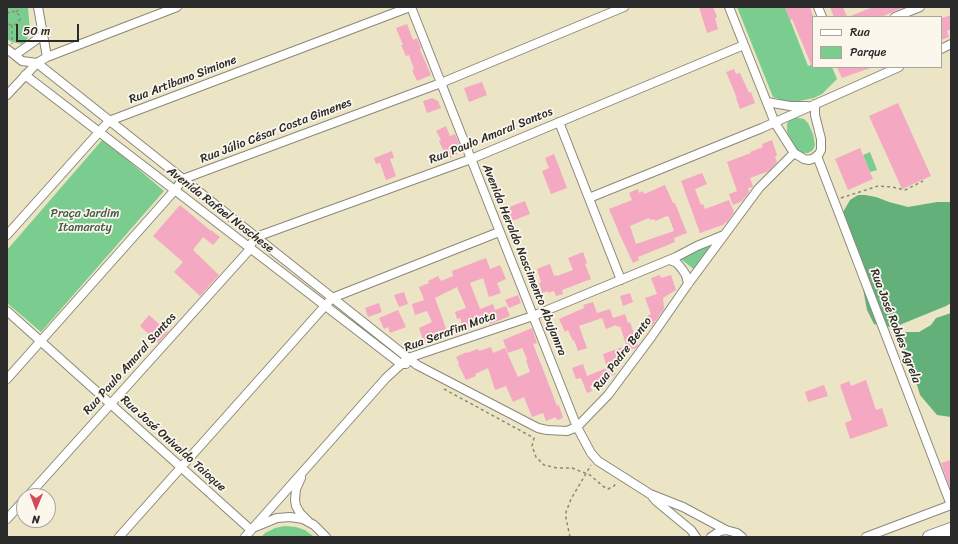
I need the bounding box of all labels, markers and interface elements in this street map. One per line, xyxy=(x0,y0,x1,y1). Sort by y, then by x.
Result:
scale bar xyxy=(18,16,81,42)
legend xyxy=(812,16,942,68)
text: 50 m xyxy=(23,20,50,42)
text: Rua xyxy=(850,21,870,43)
text: Parque xyxy=(850,41,886,63)
street label: Rua Artibano Simione xyxy=(127,53,239,107)
street label: Rua Júlio César Costa Gimenes xyxy=(198,95,354,167)
street label: Rua Paulo Amaral Santos xyxy=(427,105,555,167)
street label: Avenida Heraldo Nascimento Abujamra xyxy=(479,162,569,358)
street label: Avenida Rafael Noschese xyxy=(164,164,276,256)
park label: Praça Jardim Itamaraty xyxy=(51,207,119,235)
street label: Rua José Robles Agrela xyxy=(867,267,923,385)
street label: Rua Serafim Mota xyxy=(402,309,498,355)
street label: Rua Paulo Amaral Santos xyxy=(80,310,180,418)
street label: Rua Padre Bento xyxy=(591,314,655,394)
street label: Rua José Onivaldo Taioque xyxy=(117,393,229,495)
north arrow xyxy=(16,488,56,528)
text: N xyxy=(32,510,40,529)

